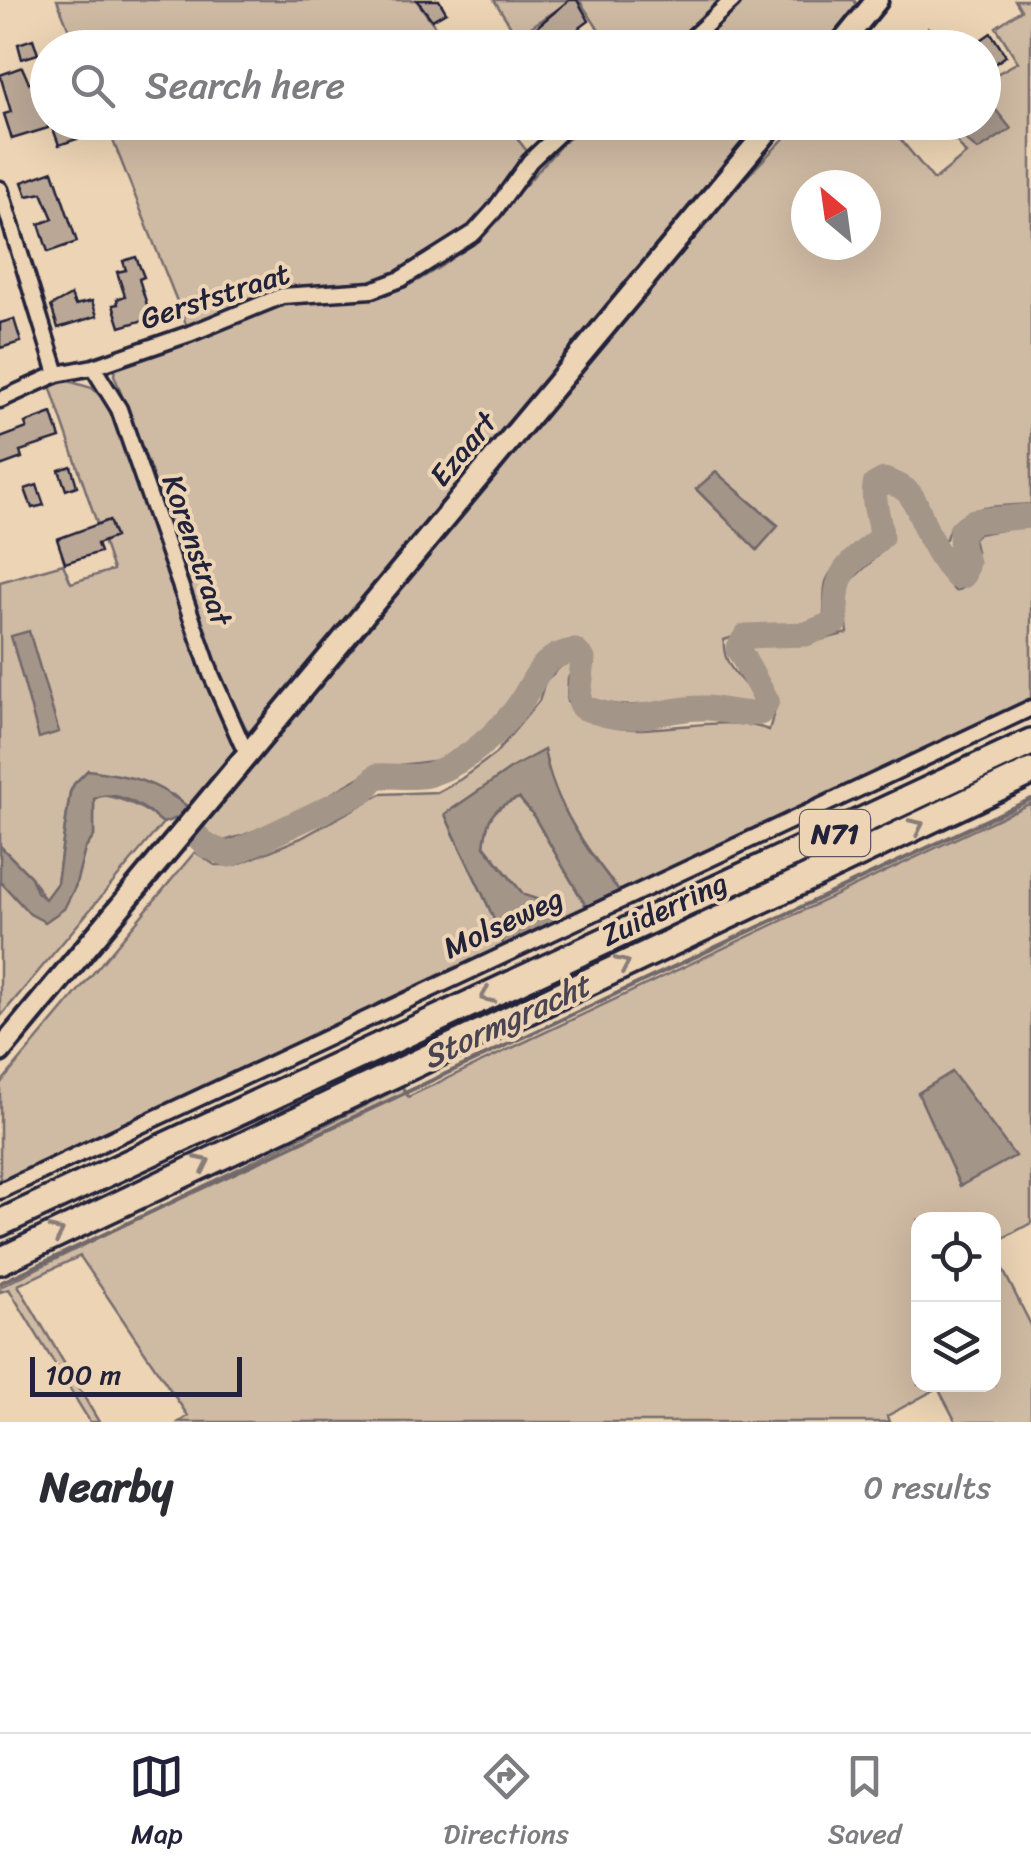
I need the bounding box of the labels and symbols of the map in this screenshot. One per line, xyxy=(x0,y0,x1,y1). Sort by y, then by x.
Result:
north arrow xyxy=(791,170,881,260)
street label: Gerststraat xyxy=(133,246,297,346)
street label: Ezaart xyxy=(415,397,512,499)
street label: Korenstraat xyxy=(146,467,249,635)
road number: N71 xyxy=(800,810,870,856)
one-way arrow xyxy=(907,818,925,838)
street label: Zuiderring xyxy=(591,856,737,962)
street label: Molseweg xyxy=(434,872,572,974)
water label: Stormgracht xyxy=(413,956,604,1085)
one-way arrow xyxy=(613,957,631,977)
one-way arrow xyxy=(480,984,498,1004)
one-way arrow xyxy=(192,1156,210,1176)
one-way arrow xyxy=(47,1226,65,1246)
scale bar xyxy=(30,1352,242,1396)

